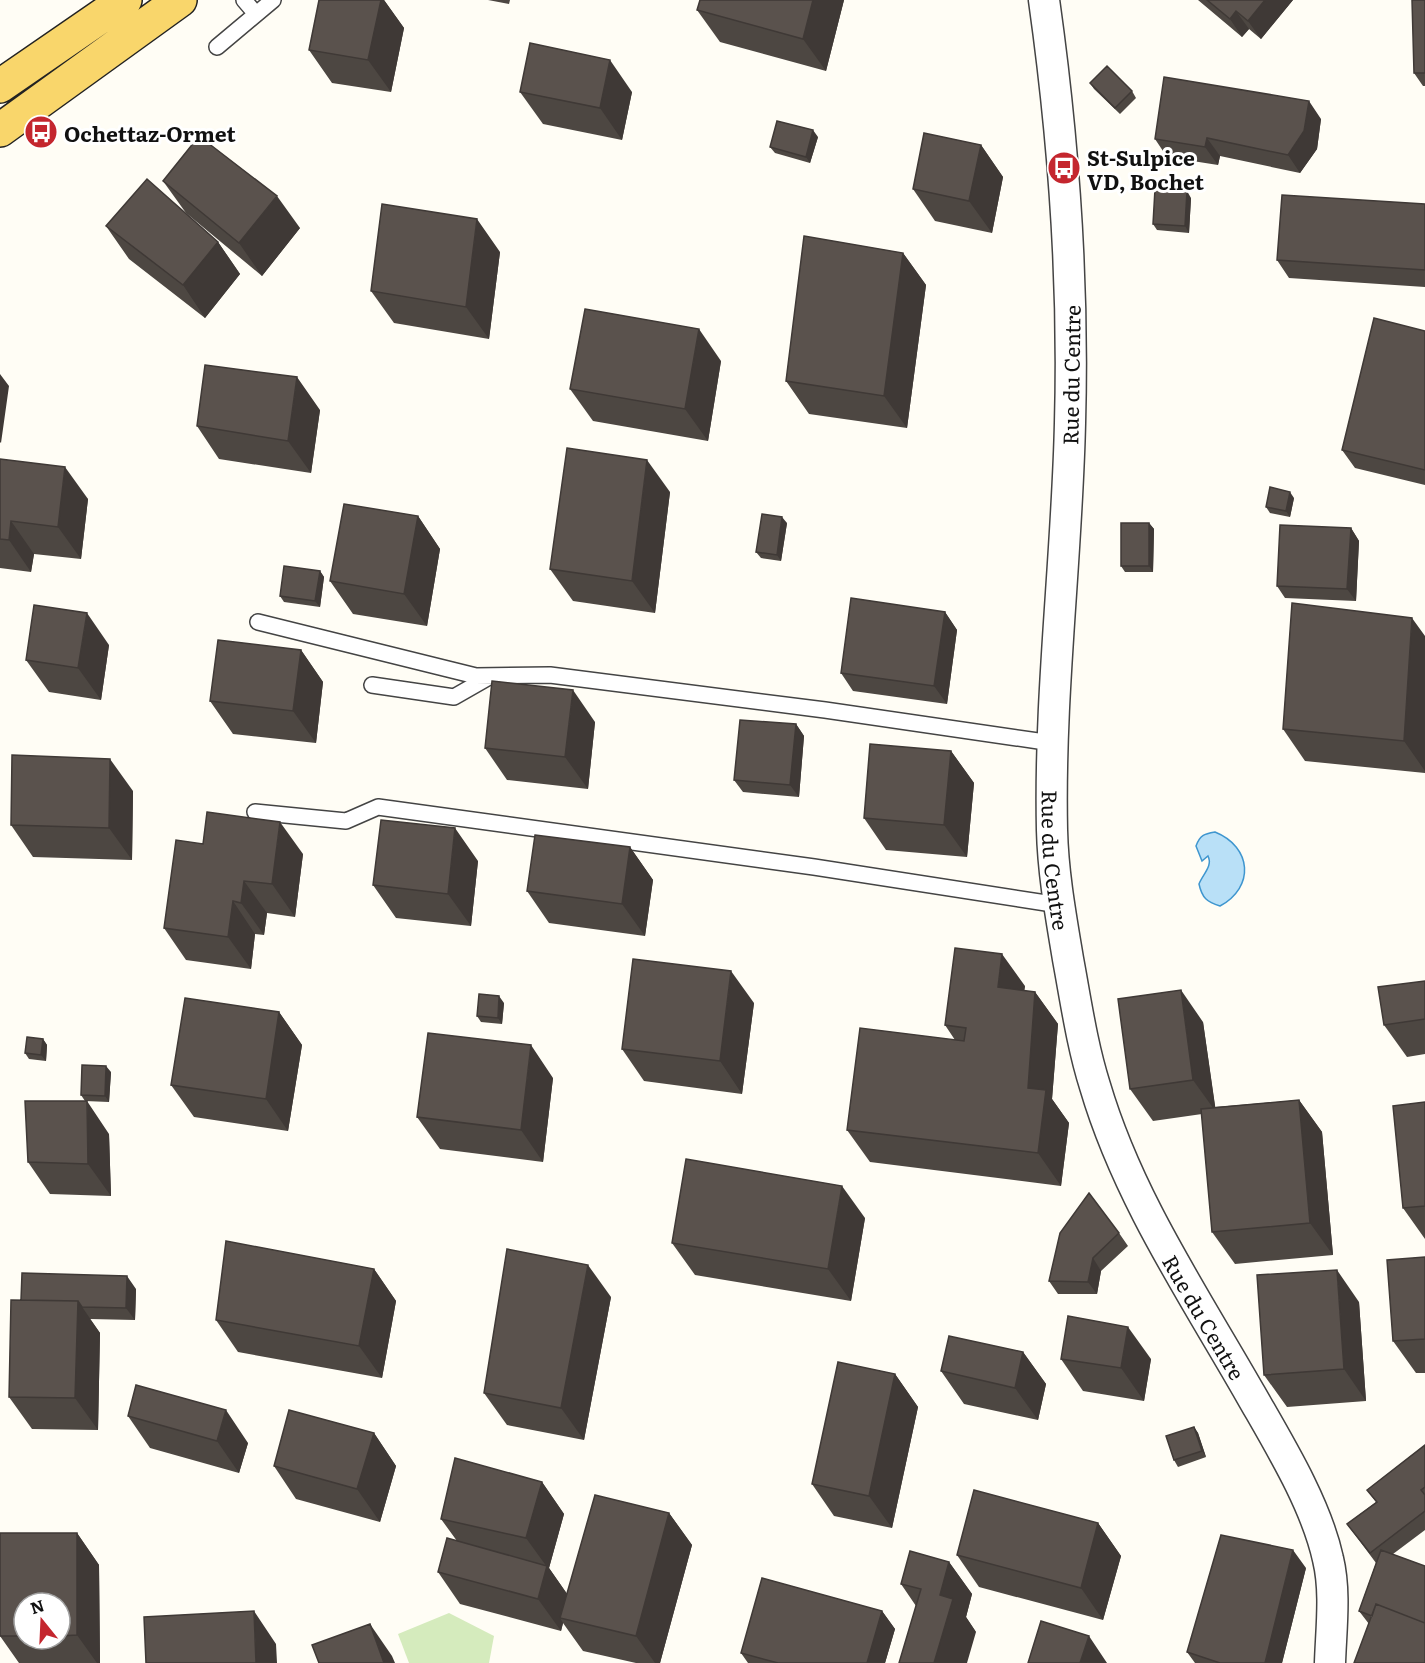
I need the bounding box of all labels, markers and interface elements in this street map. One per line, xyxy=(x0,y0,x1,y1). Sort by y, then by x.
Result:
bus stop icon: Ochettaz-Ormet xyxy=(23,114,59,150)
place label: Ochettaz-Ormet xyxy=(64,117,236,148)
place label: St-Sulpice VD, Bochet xyxy=(1087,141,1205,196)
bus stop icon: St-Sulpice VD, Bochet xyxy=(1046,150,1082,186)
street label: Rue du Centre xyxy=(1053,305,1087,445)
street label: Rue du Centre xyxy=(1036,790,1078,932)
street label: Rue du Centre xyxy=(1156,1248,1254,1385)
north arrow xyxy=(12,1591,72,1651)
text: N xyxy=(27,1592,47,1619)

